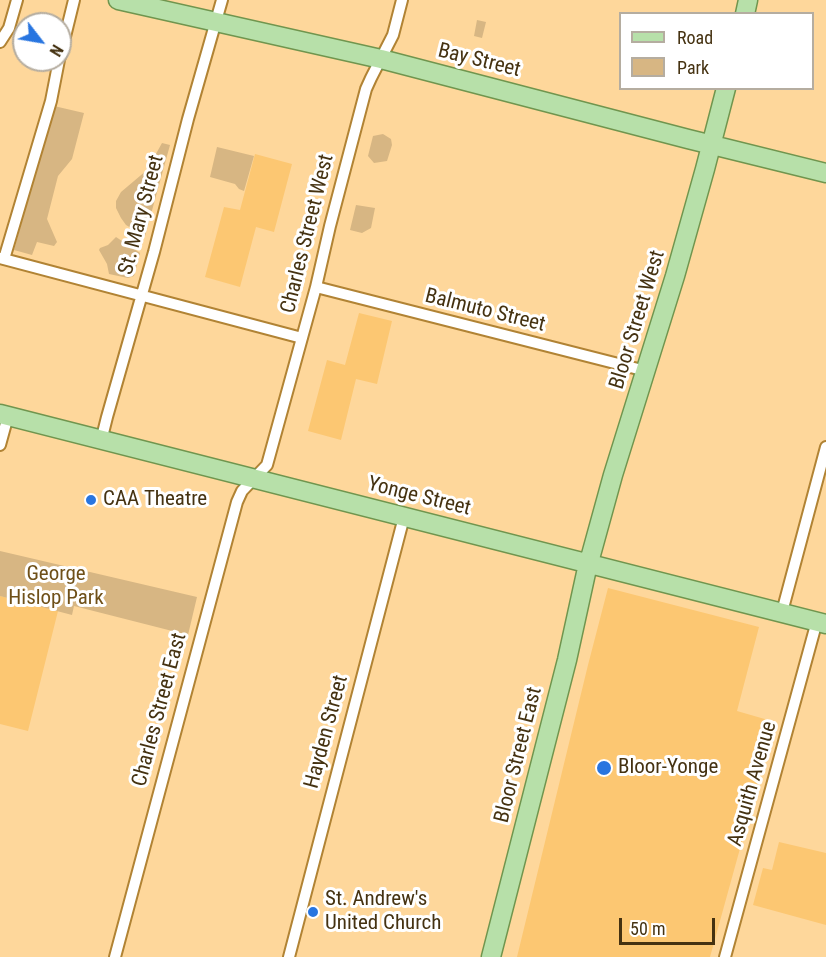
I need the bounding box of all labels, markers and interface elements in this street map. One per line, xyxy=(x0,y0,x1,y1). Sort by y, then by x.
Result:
north arrow xyxy=(12,12,72,72)
legend xyxy=(619,12,814,90)
text: Road xyxy=(677,27,713,48)
street label: Bay Street xyxy=(435,39,523,83)
text: N xyxy=(45,41,67,60)
text: Park xyxy=(677,57,709,78)
street label: St. Mary Street xyxy=(114,152,170,278)
street label: Charles Street West xyxy=(276,152,340,316)
street label: Bloor Street West xyxy=(605,247,671,393)
street label: Balmuto Street xyxy=(422,284,548,338)
street label: Yonge Street xyxy=(365,472,473,522)
place label: CAA Theatre xyxy=(103,487,207,513)
marker: CAA Theatre xyxy=(84,493,98,507)
park label: George Hislop Park xyxy=(8,562,104,612)
street label: Charles Street East xyxy=(127,630,193,790)
street label: Hayden Street xyxy=(300,673,354,791)
street label: Bloor Street East xyxy=(490,685,548,825)
street label: Asquith Avenue xyxy=(723,719,783,849)
place label: Bloor-Yonge xyxy=(618,755,718,781)
marker: Bloor-Yonge xyxy=(595,759,613,777)
place label: St. Andrew's United Church xyxy=(325,887,441,937)
marker: St. Andrew's United Church xyxy=(306,905,320,919)
scale bar xyxy=(622,906,718,944)
text: 50 m xyxy=(630,918,665,939)

